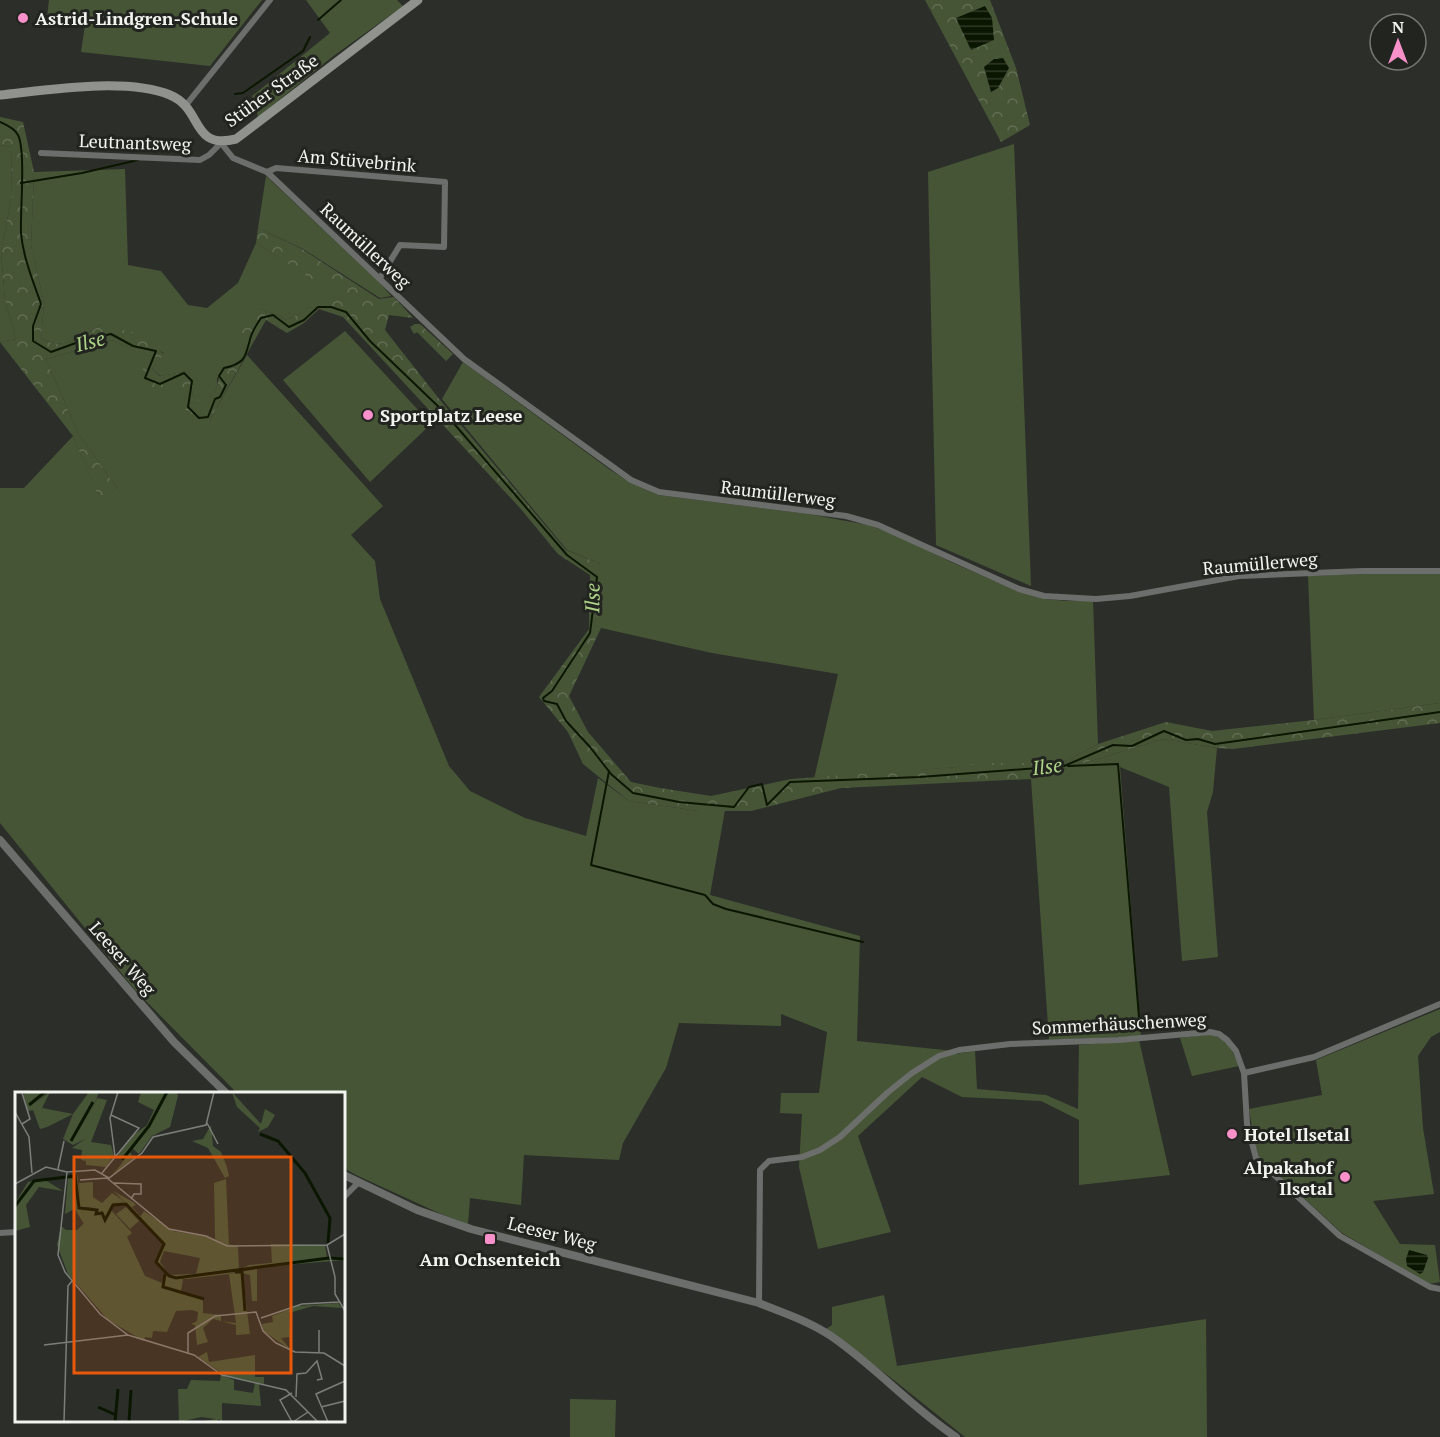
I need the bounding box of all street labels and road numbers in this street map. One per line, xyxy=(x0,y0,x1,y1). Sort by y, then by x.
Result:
street label: Stüher Straße xyxy=(219,48,323,132)
street label: Leutnantsweg xyxy=(78,128,192,156)
street label: Am Stüvebrink xyxy=(297,143,418,177)
street label: Raumüllerweg xyxy=(316,197,417,293)
street label: Raumüllerweg xyxy=(719,474,837,512)
street label: Raumüllerweg xyxy=(1202,546,1319,580)
street label: Leeser Weg xyxy=(84,916,162,1000)
street label: Sommerhäuschenweg xyxy=(1031,1006,1207,1040)
street label: Leeser Weg xyxy=(505,1210,599,1256)

